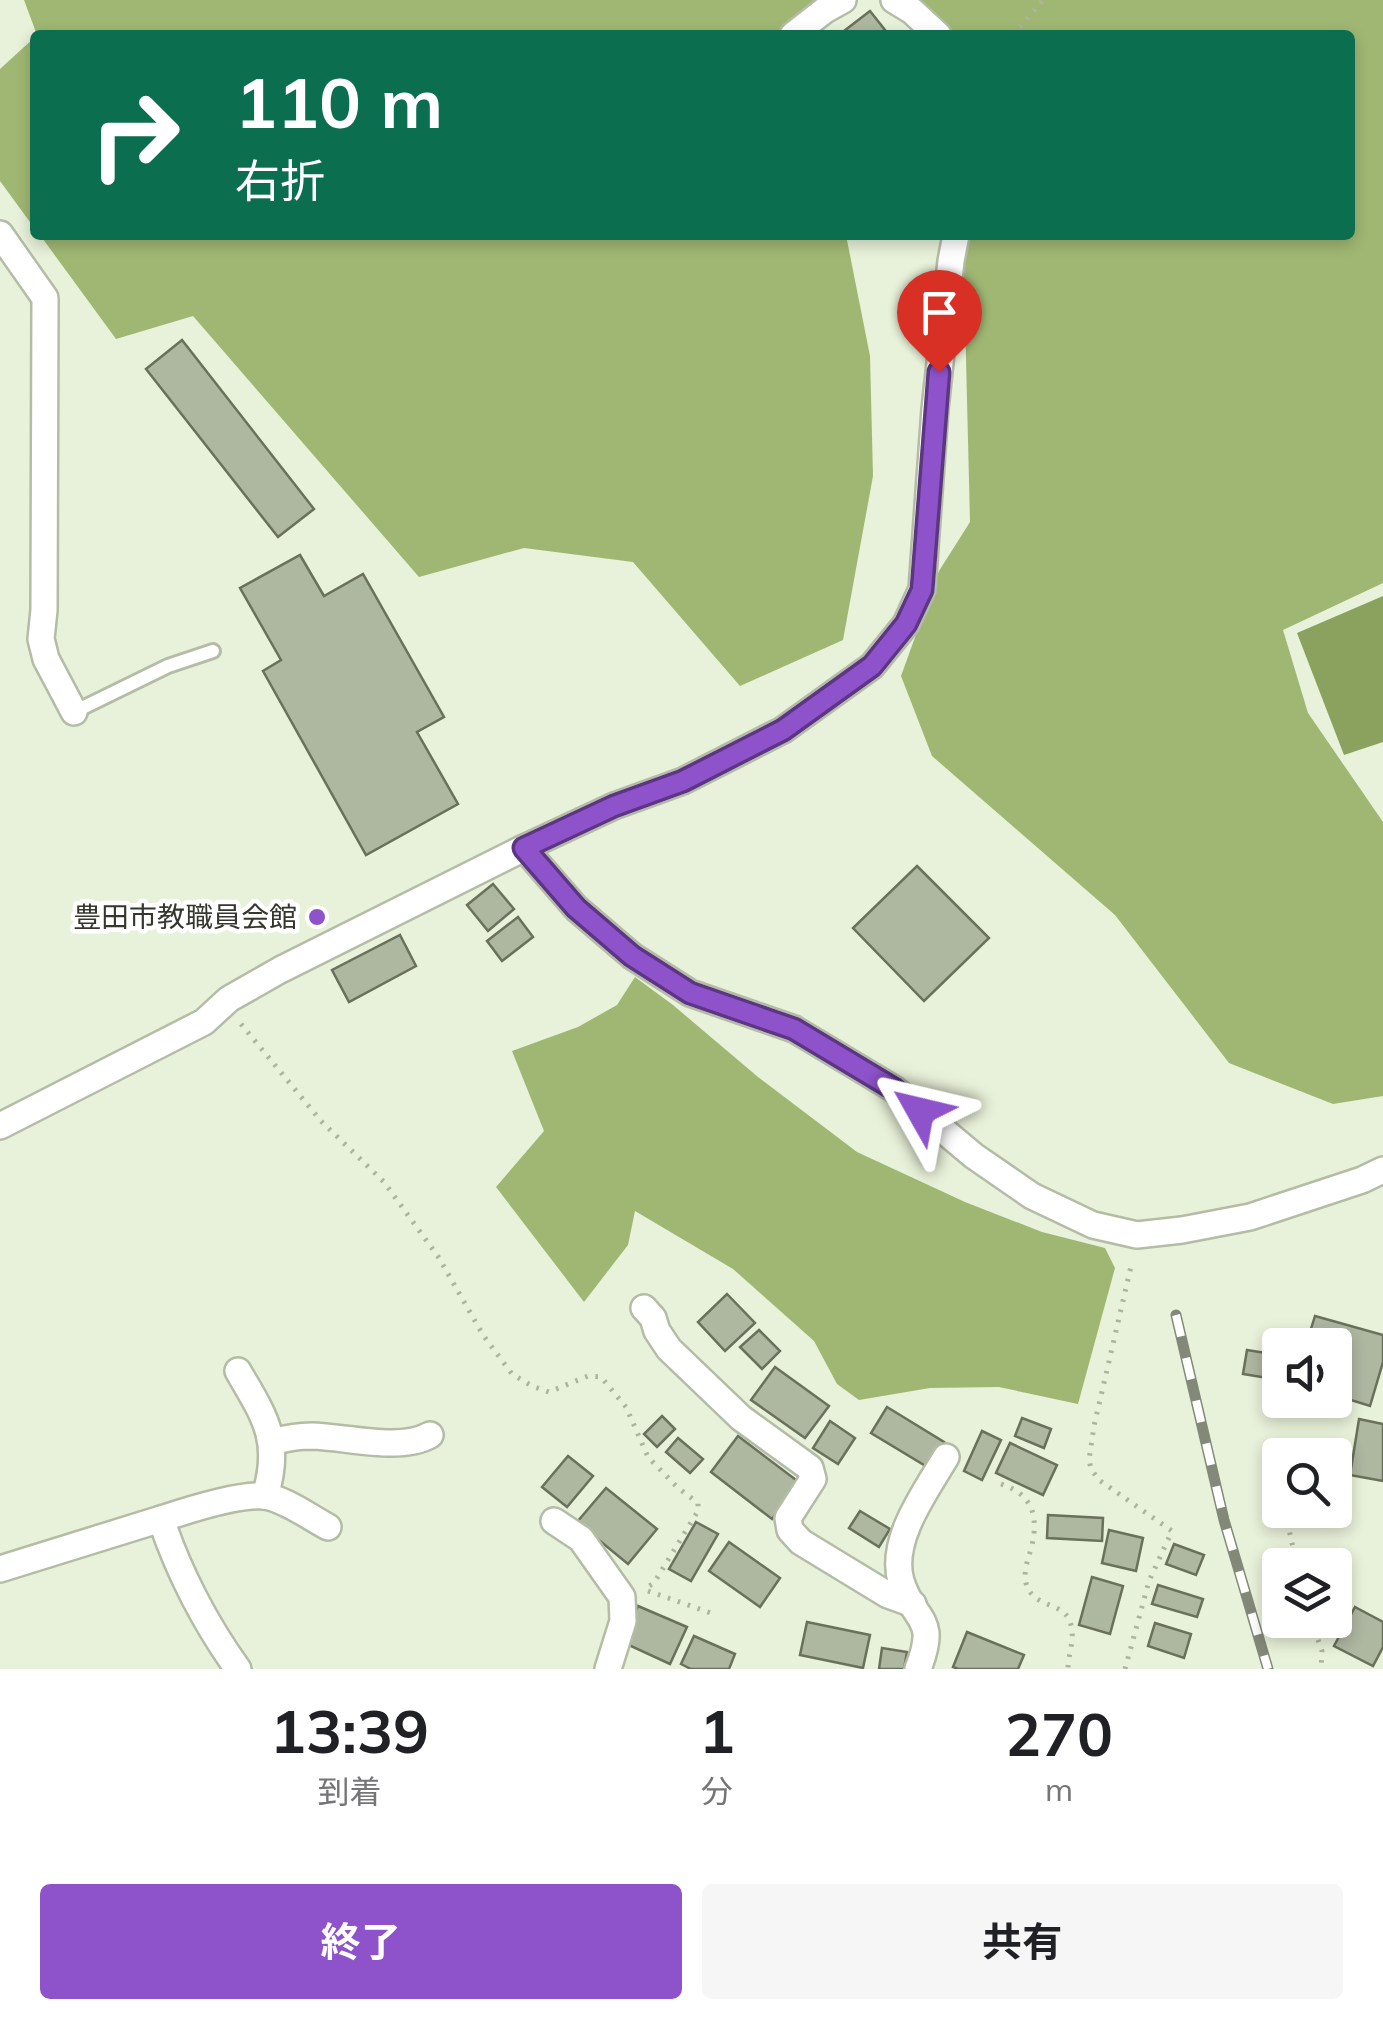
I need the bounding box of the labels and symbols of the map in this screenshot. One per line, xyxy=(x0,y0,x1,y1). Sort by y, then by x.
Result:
pin xyxy=(897,270,982,373)
place label: 豊田市教職員会館 xyxy=(73,899,297,934)
marker: 豊田市教職員会館 xyxy=(306,906,328,928)
position arrow xyxy=(868,1059,972,1163)

